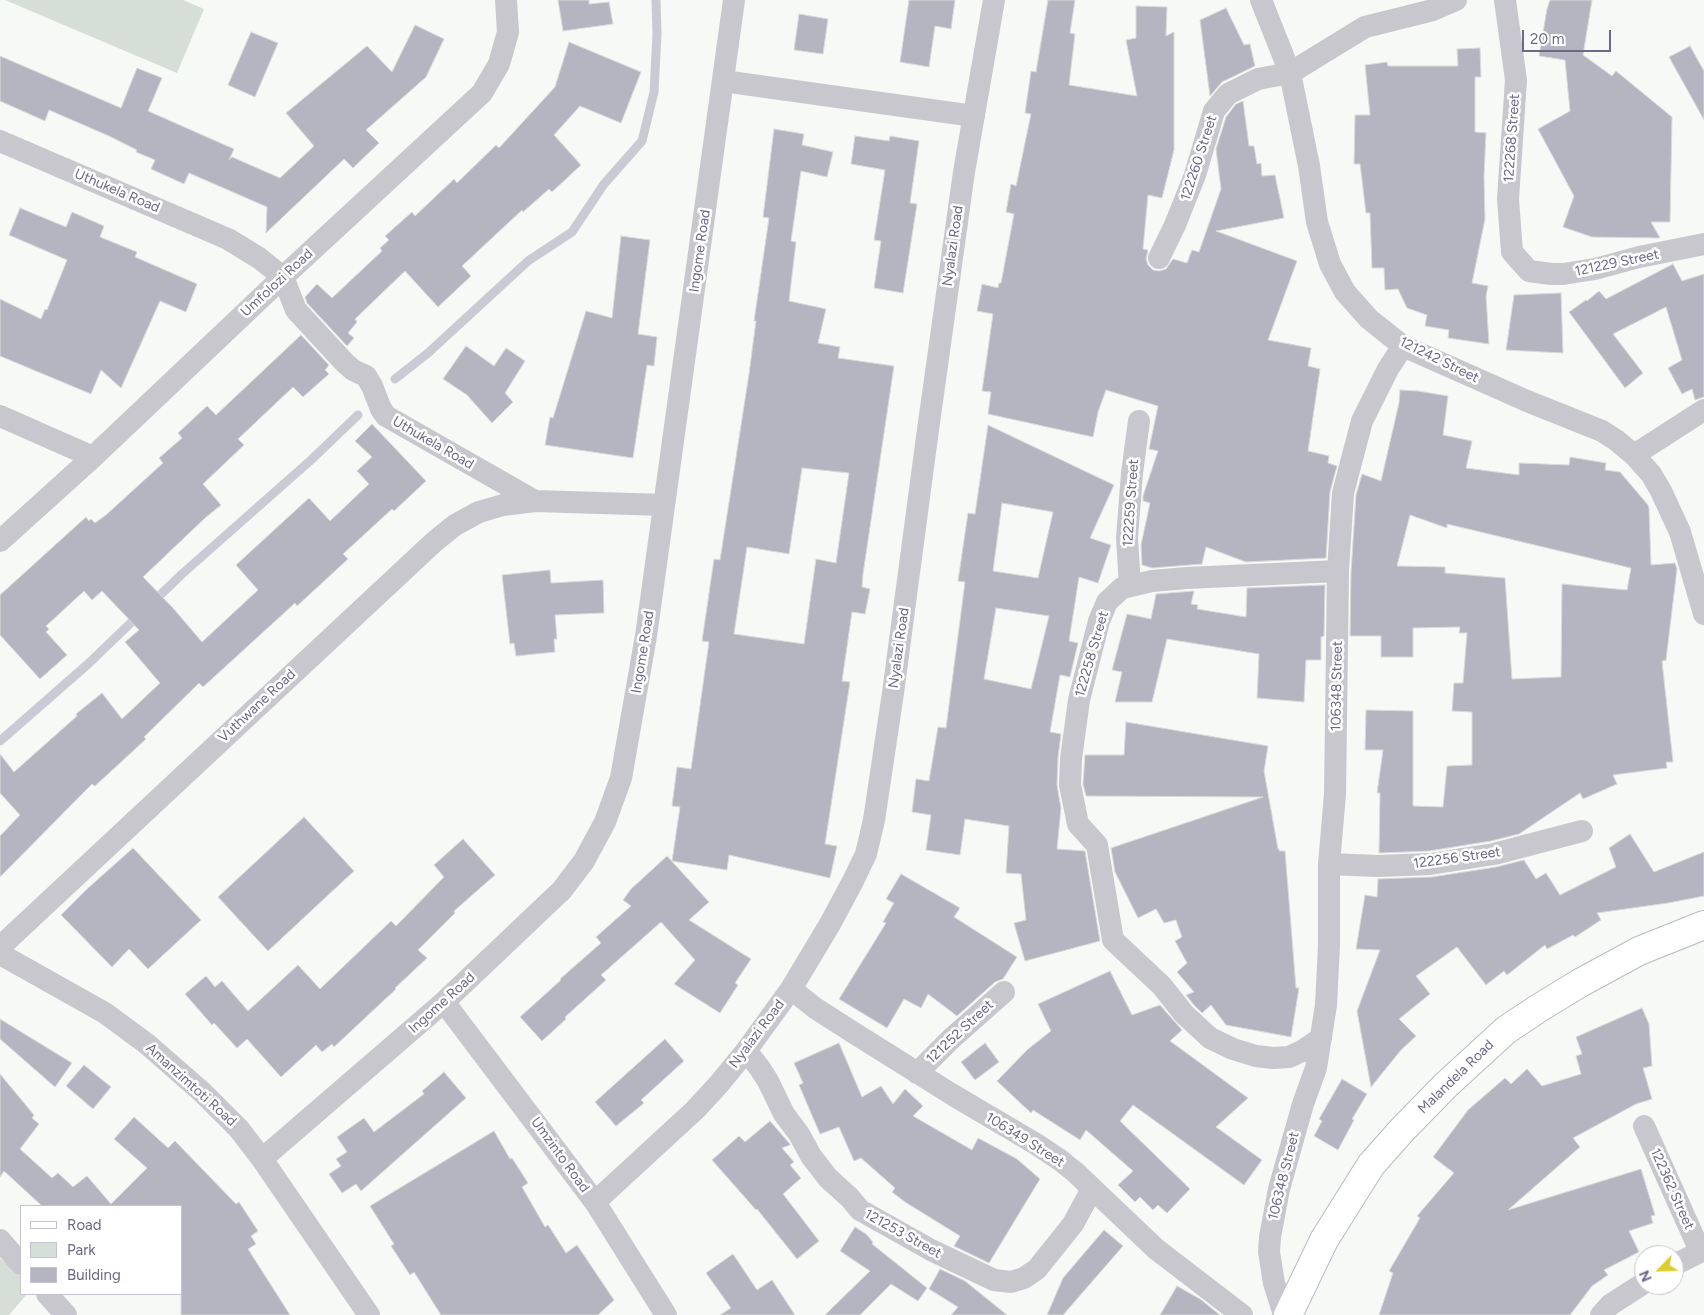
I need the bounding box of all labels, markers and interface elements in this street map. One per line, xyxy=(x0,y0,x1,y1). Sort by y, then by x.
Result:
scale bar xyxy=(1524,20,1613,52)
text: 20 m xyxy=(1530,30,1564,48)
street label: 122268 Street xyxy=(1501,93,1523,183)
street label: 122260 Street xyxy=(1177,113,1221,203)
street label: Uthukela Road xyxy=(72,165,162,217)
street label: Nyalazi Road xyxy=(939,205,967,287)
street label: Ingome Road xyxy=(686,209,714,293)
street label: Umfolozi Road xyxy=(238,245,316,321)
street label: 121229 Street xyxy=(1573,246,1661,280)
street label: 121242 Street xyxy=(1396,334,1482,386)
street label: Uthukela Road xyxy=(389,413,477,473)
street label: 122259 Street xyxy=(1120,459,1142,547)
street label: Nyalazi Road xyxy=(885,607,913,689)
street label: 122258 Street xyxy=(1072,609,1112,699)
street label: Ingome Road xyxy=(628,610,658,694)
street label: 106348 Street xyxy=(1328,641,1346,731)
street label: Vuthwane Road xyxy=(215,666,299,746)
street label: 122256 Street xyxy=(1412,844,1502,872)
street label: Ingome Road xyxy=(405,969,479,1037)
street label: Nyalazi Road xyxy=(726,997,788,1071)
street label: 121252 Street xyxy=(923,997,997,1067)
street label: Malandela Road xyxy=(1415,1037,1497,1117)
street label: Amanzimtoti Road xyxy=(142,1040,240,1130)
street label: 106349 Street xyxy=(983,1109,1067,1171)
street label: Umzinto Road xyxy=(527,1114,593,1196)
street label: 106348 Street xyxy=(1265,1130,1303,1222)
street label: 122362 Street xyxy=(1647,1146,1697,1232)
legend xyxy=(20,1205,182,1295)
street label: 121253 Street xyxy=(862,1206,944,1262)
text: Road xyxy=(67,1216,102,1234)
text: Park xyxy=(67,1241,96,1259)
north arrow xyxy=(1634,1245,1684,1295)
text: Building xyxy=(67,1266,121,1284)
text: N xyxy=(1636,1268,1656,1284)

